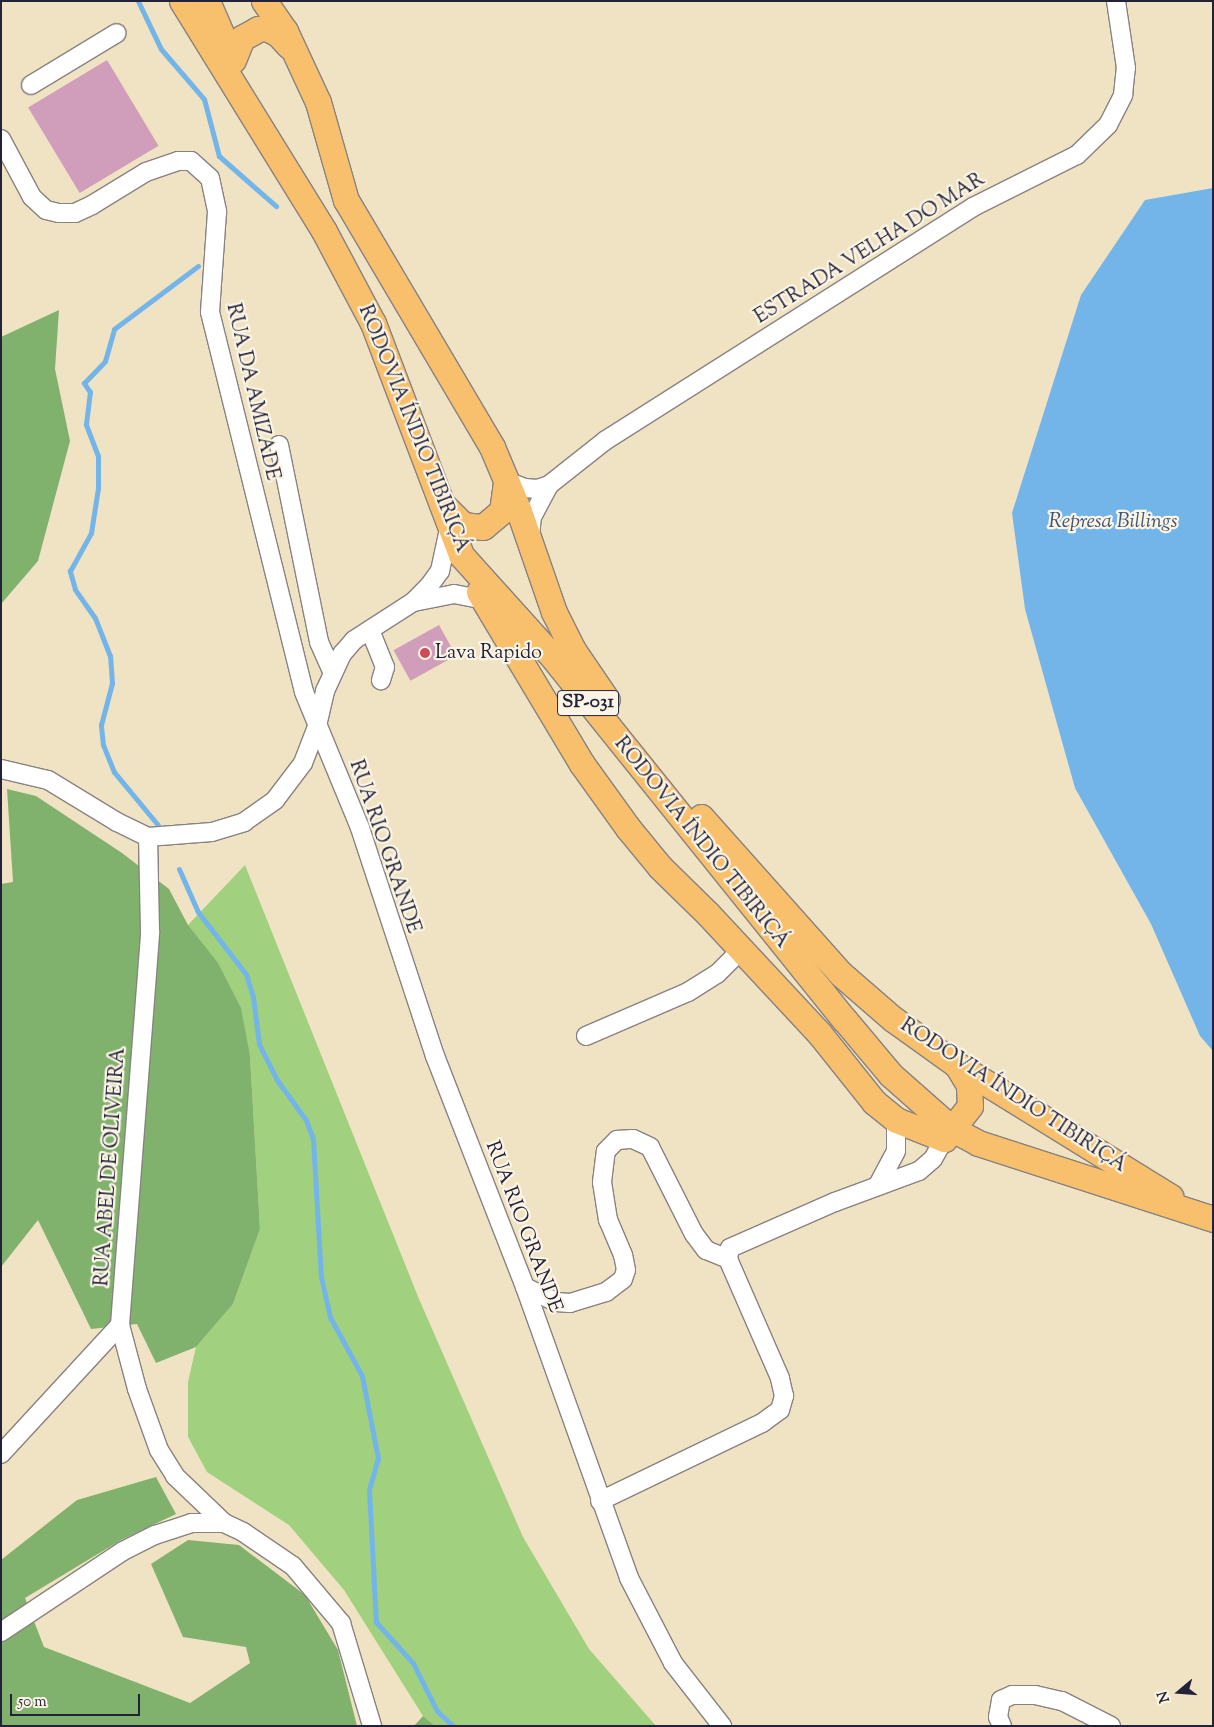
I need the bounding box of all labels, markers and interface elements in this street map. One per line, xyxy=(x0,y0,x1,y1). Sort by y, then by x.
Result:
street label: ESTRADA VELHA DO MAR xyxy=(751,168,989,330)
street label: RUA DA AMIZADE xyxy=(220,301,284,483)
street label: RODOVIA ÍNDIO TIBIRIÇÁ xyxy=(352,302,474,556)
water label: Represa Billings xyxy=(1049,509,1177,535)
place label: Lava Rapido xyxy=(435,641,542,665)
marker: Lava Rapido xyxy=(419,647,431,659)
road number: SP-031 xyxy=(557,686,619,720)
street label: RODOVIA ÍNDIO TIBIRIÇÁ xyxy=(608,733,794,953)
street label: RUA RIO GRANDE xyxy=(343,757,425,937)
street label: RODOVIA ÍNDIO TIBIRIÇÁ xyxy=(895,1014,1131,1178)
street label: RUA ABEL DE OLIVEIRA xyxy=(91,1047,131,1287)
street label: RUA RIO GRANDE xyxy=(479,1138,567,1316)
north arrow xyxy=(1154,1667,1204,1717)
scale bar xyxy=(12,1684,142,1716)
text: N xyxy=(1153,1688,1176,1705)
text: 50 m xyxy=(18,1692,47,1713)

